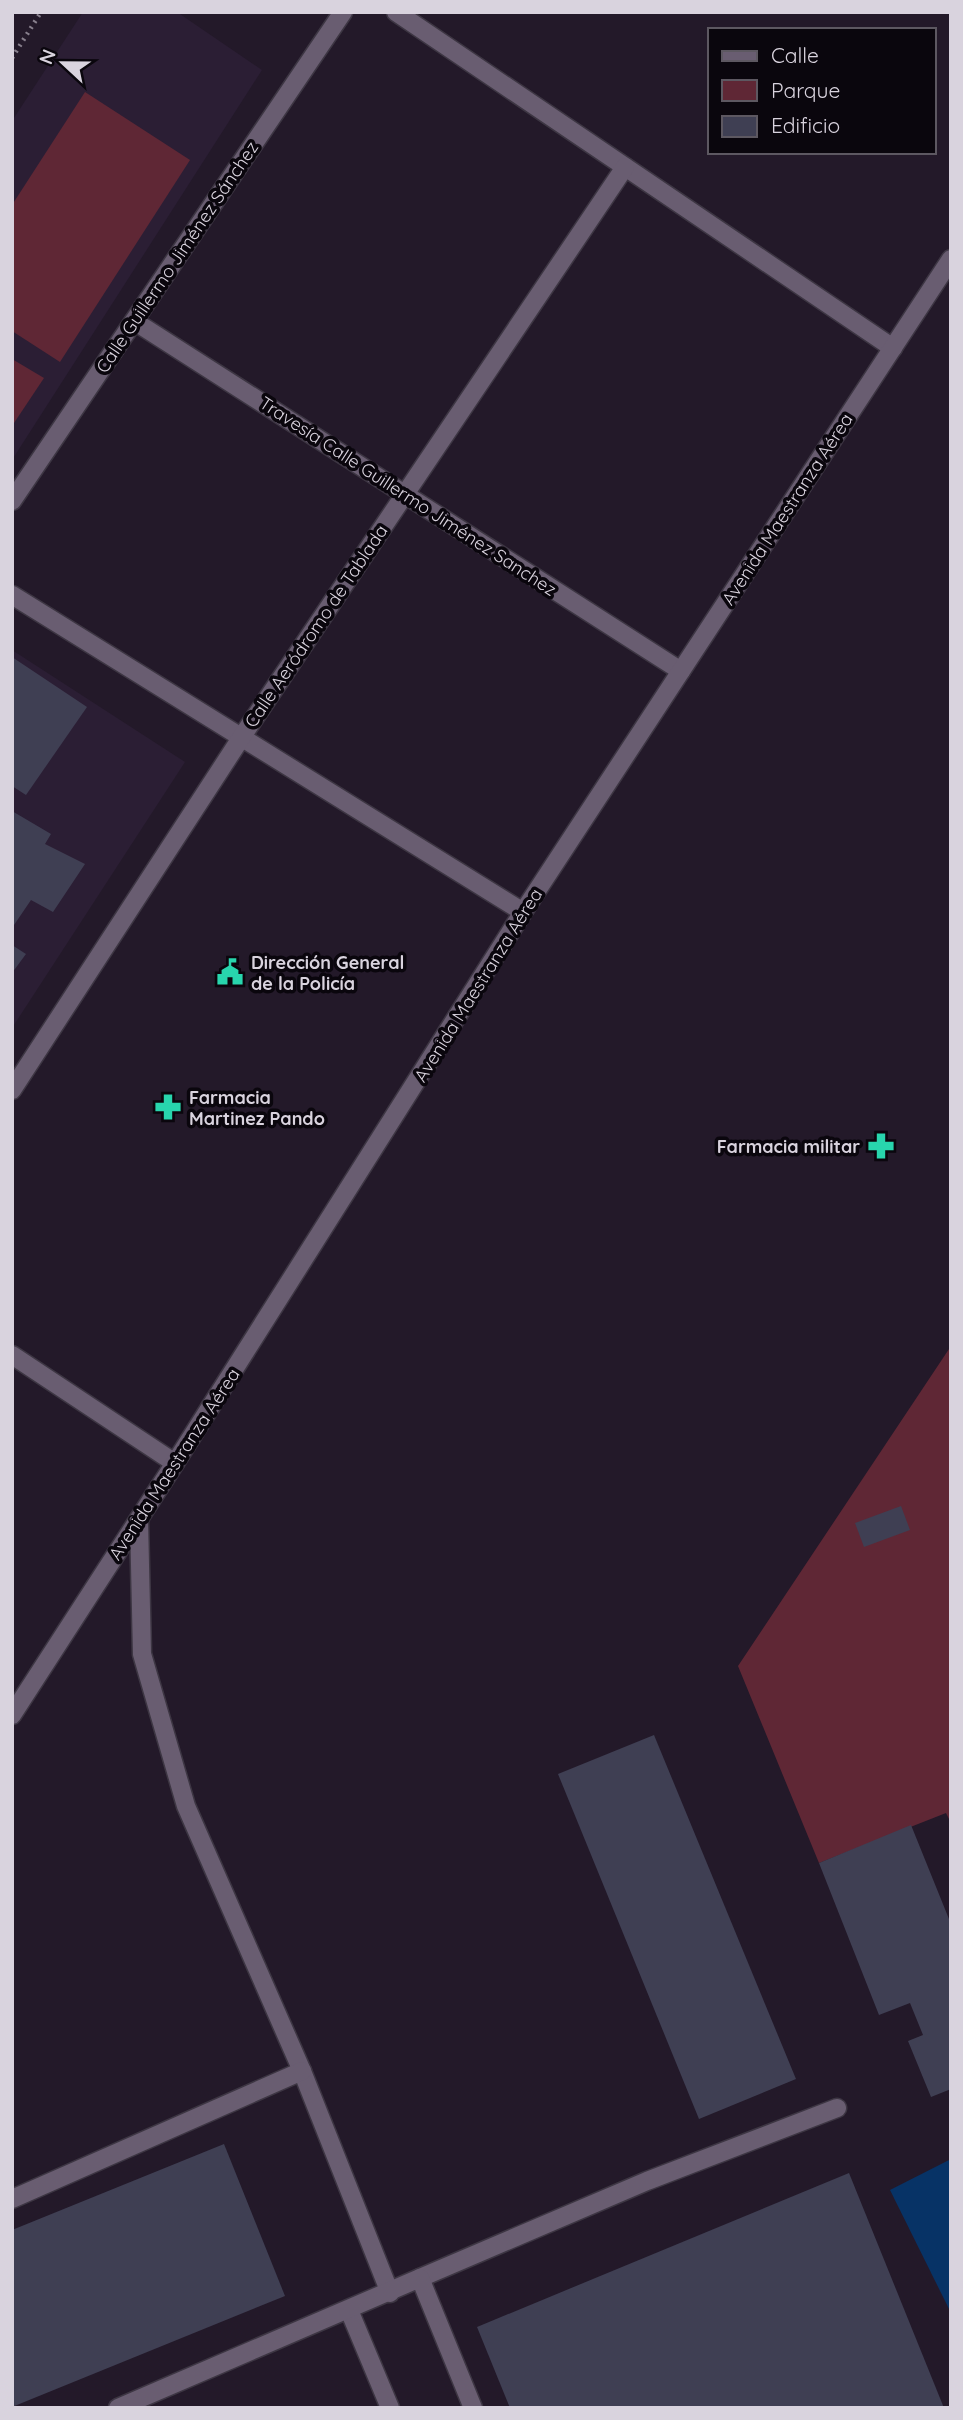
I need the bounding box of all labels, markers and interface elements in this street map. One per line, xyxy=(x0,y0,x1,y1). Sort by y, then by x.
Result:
north arrow xyxy=(28,28,98,98)
legend xyxy=(708,28,935,154)
text: Calle xyxy=(771,42,819,68)
text: N xyxy=(33,46,61,68)
text: Parque xyxy=(771,77,840,103)
text: Edificio xyxy=(771,112,840,138)
street label: Calle Guillermo Jiménez Sánchez xyxy=(91,137,263,377)
street label: Travesía Calle Guillermo Jiménez Sanchez xyxy=(255,391,561,601)
street label: Avenida Maestranza Aérea xyxy=(716,409,858,609)
street label: Calle Aeródromo de Tablada xyxy=(239,520,393,732)
street label: Avenida Maestranza Aérea xyxy=(409,884,547,1086)
place label: Dirección General de la Policía xyxy=(251,951,404,995)
public building icon: Dirección General de la Policía xyxy=(215,957,245,987)
place label: Farmacia Martinez Pando xyxy=(189,1086,325,1130)
pharmacy icon: Farmacia Martinez Pando xyxy=(153,1092,183,1122)
pharmacy icon: Farmacia militar xyxy=(866,1131,896,1161)
place label: Farmacia militar xyxy=(717,1135,860,1158)
street label: Avenida Maestranza Aérea xyxy=(103,1364,245,1564)

